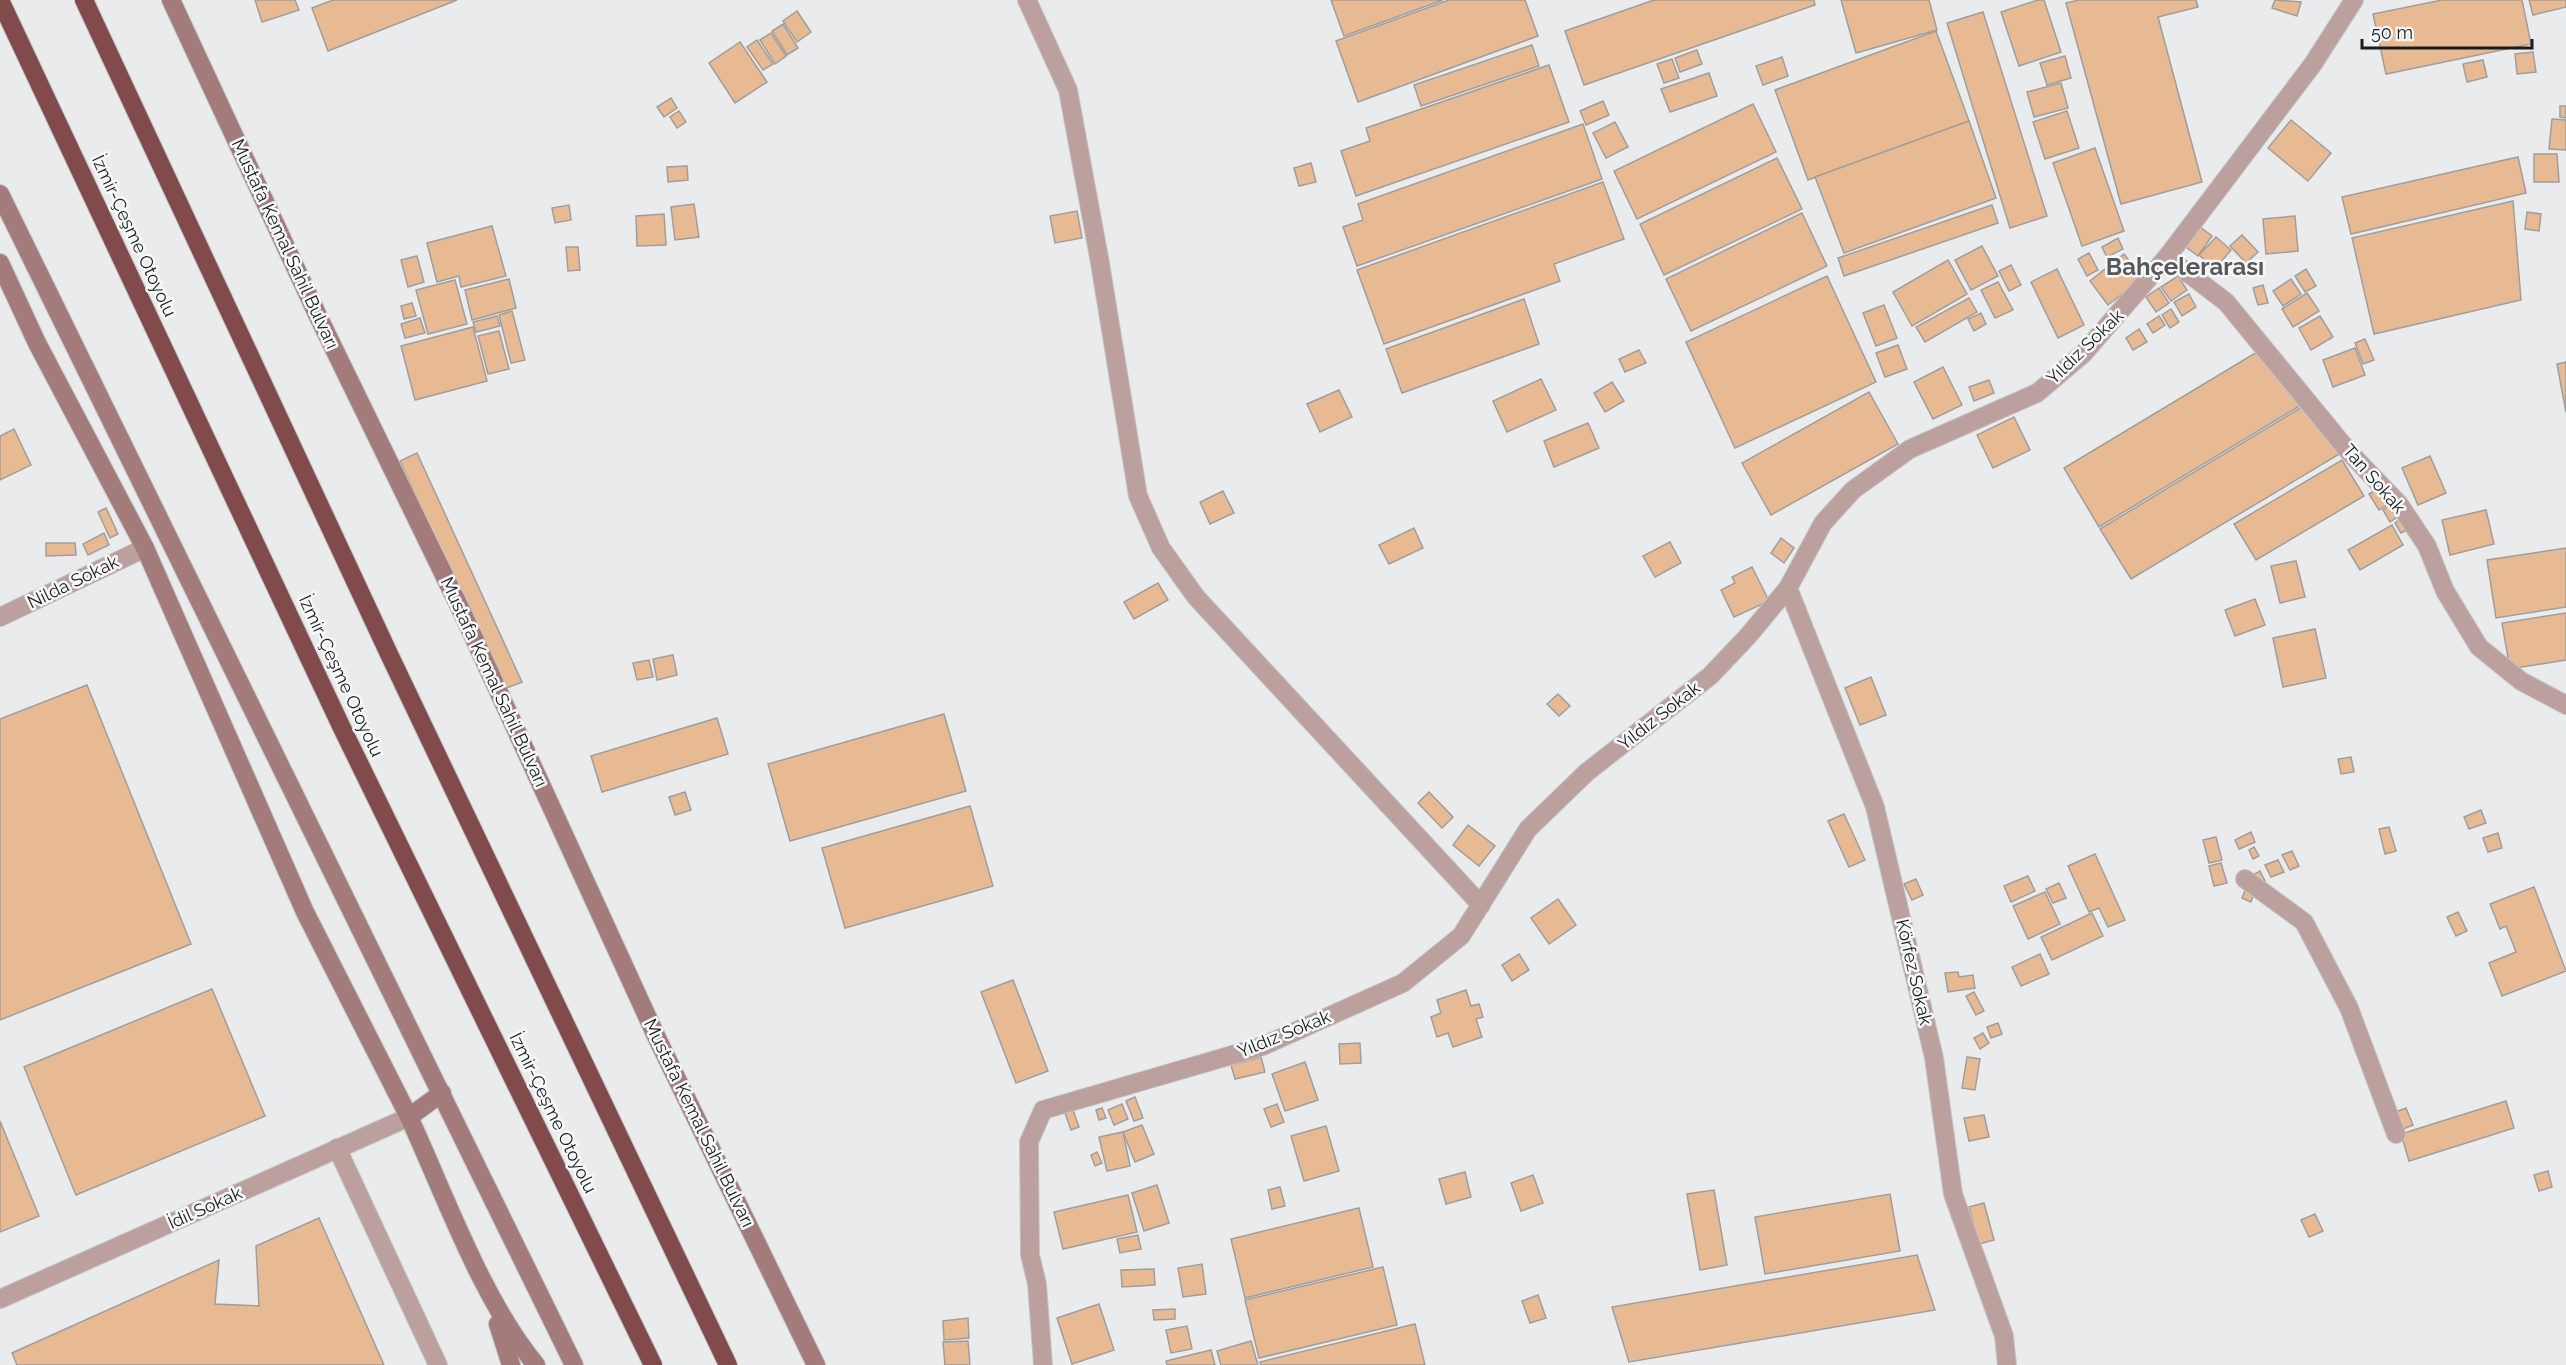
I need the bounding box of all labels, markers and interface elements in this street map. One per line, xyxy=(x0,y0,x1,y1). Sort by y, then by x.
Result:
scale bar xyxy=(2362,12,2532,50)
text: 50 m xyxy=(2371,22,2413,43)
street label: Mustafa Kemal Sahil Bulvarı xyxy=(228,136,343,352)
street label: İzmir-Çeşme Otoyolu xyxy=(88,152,181,320)
district label: Bahçelerarası xyxy=(2106,252,2264,281)
street label: Yıldız Sokak xyxy=(2042,305,2128,388)
street label: Tan Sokak xyxy=(2339,440,2410,518)
street label: Nilda Sokak xyxy=(24,550,122,613)
street label: Mustafa Kemal Sahil Bulvarı xyxy=(437,574,552,790)
street label: İzmir-Çeşme Otoyolu xyxy=(295,592,388,760)
street label: Yıldız Sokak xyxy=(1613,677,1704,754)
street label: Körfez Sokak xyxy=(1892,917,1937,1027)
street label: Yıldız Sokak xyxy=(1234,1005,1334,1062)
street label: Mustafa Kemal Sahil Bulvarı xyxy=(640,1015,759,1230)
street label: İzmir-Çeşme Otoyolu xyxy=(505,1029,601,1196)
street label: İdil Sokak xyxy=(164,1182,246,1233)

